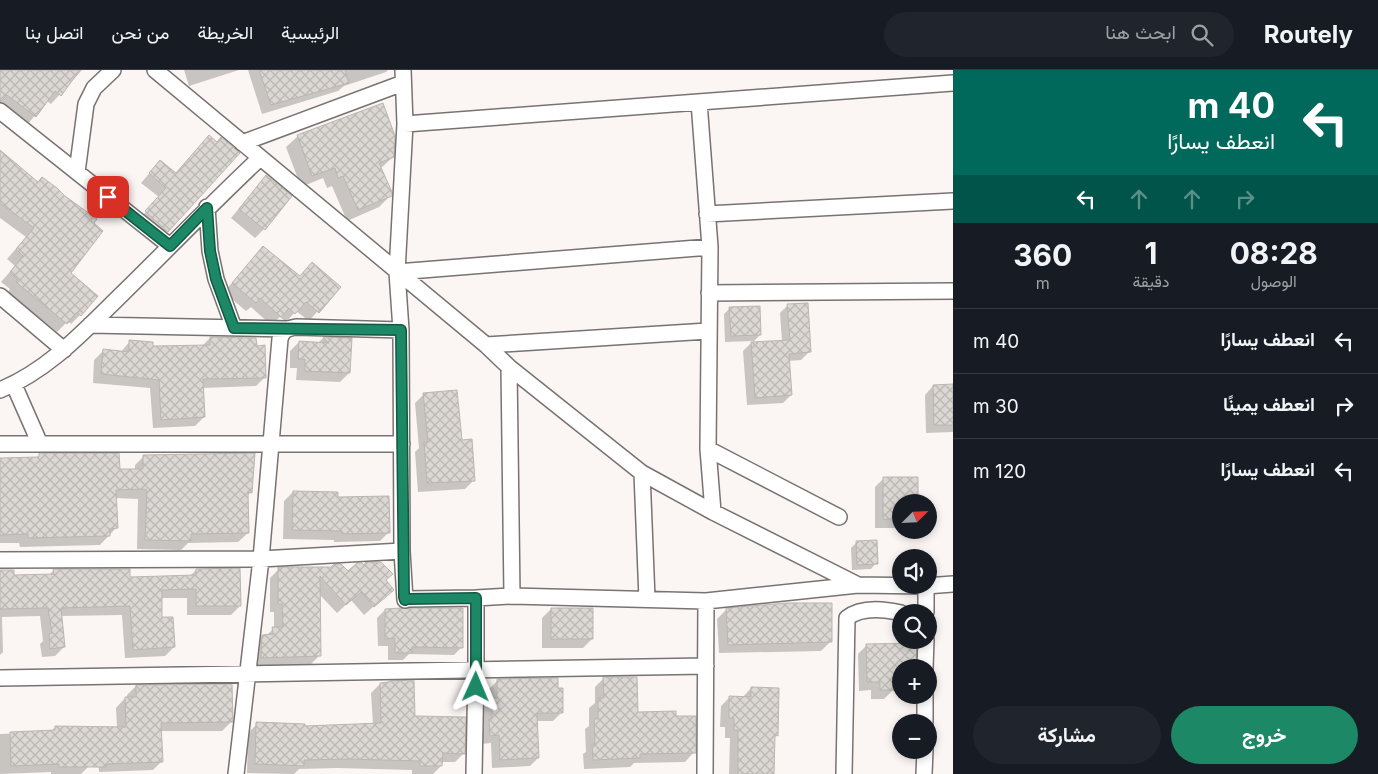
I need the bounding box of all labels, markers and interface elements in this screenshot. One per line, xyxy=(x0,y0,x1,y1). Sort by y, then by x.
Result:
search box xyxy=(884,12,1234,57)
text: Routely xyxy=(1264,20,1353,49)
text: ابحث هنا xyxy=(1105,21,1176,44)
icon: search xyxy=(1188,21,1216,49)
text: اتصل بنا xyxy=(25,22,83,43)
text: من نحن xyxy=(111,22,169,43)
text: الخريطة xyxy=(197,22,253,43)
text: الرئيسية xyxy=(281,22,339,43)
text: 40 m xyxy=(1187,84,1275,126)
icon: left xyxy=(1293,90,1358,155)
text: انعطف يسارًا xyxy=(1167,128,1275,154)
pin xyxy=(87,176,129,218)
icon: arrive xyxy=(94,183,122,211)
icon: left xyxy=(1072,185,1100,213)
icon: ahead xyxy=(1125,185,1153,213)
icon: ahead xyxy=(1178,185,1206,213)
icon: right xyxy=(1231,185,1259,213)
text: 1 xyxy=(1144,235,1157,271)
text: 08:28 xyxy=(1230,235,1318,271)
text: 360 xyxy=(1013,237,1072,273)
text: دقيقة xyxy=(1132,271,1169,291)
text: الوصول xyxy=(1251,271,1297,291)
text: m xyxy=(1036,273,1050,293)
icon: left xyxy=(1330,327,1358,355)
text: انعطف يسارًا xyxy=(1221,328,1315,351)
text: 40 m xyxy=(973,330,1019,353)
icon: right xyxy=(1330,392,1358,420)
text: انعطف يمينًا xyxy=(1223,393,1315,416)
text: 30 m xyxy=(973,395,1019,418)
icon: left xyxy=(1330,457,1358,485)
text: انعطف يسارًا xyxy=(1221,458,1315,481)
text: 120 m xyxy=(973,460,1026,483)
north arrow xyxy=(892,494,938,539)
map controls xyxy=(892,494,937,759)
button: sound xyxy=(892,549,937,594)
button: search xyxy=(892,604,937,649)
button: + xyxy=(892,659,937,704)
position arrow xyxy=(449,660,501,712)
button: مشاركة xyxy=(973,706,1161,764)
button: خروج xyxy=(1171,706,1358,764)
button: − xyxy=(892,714,937,759)

